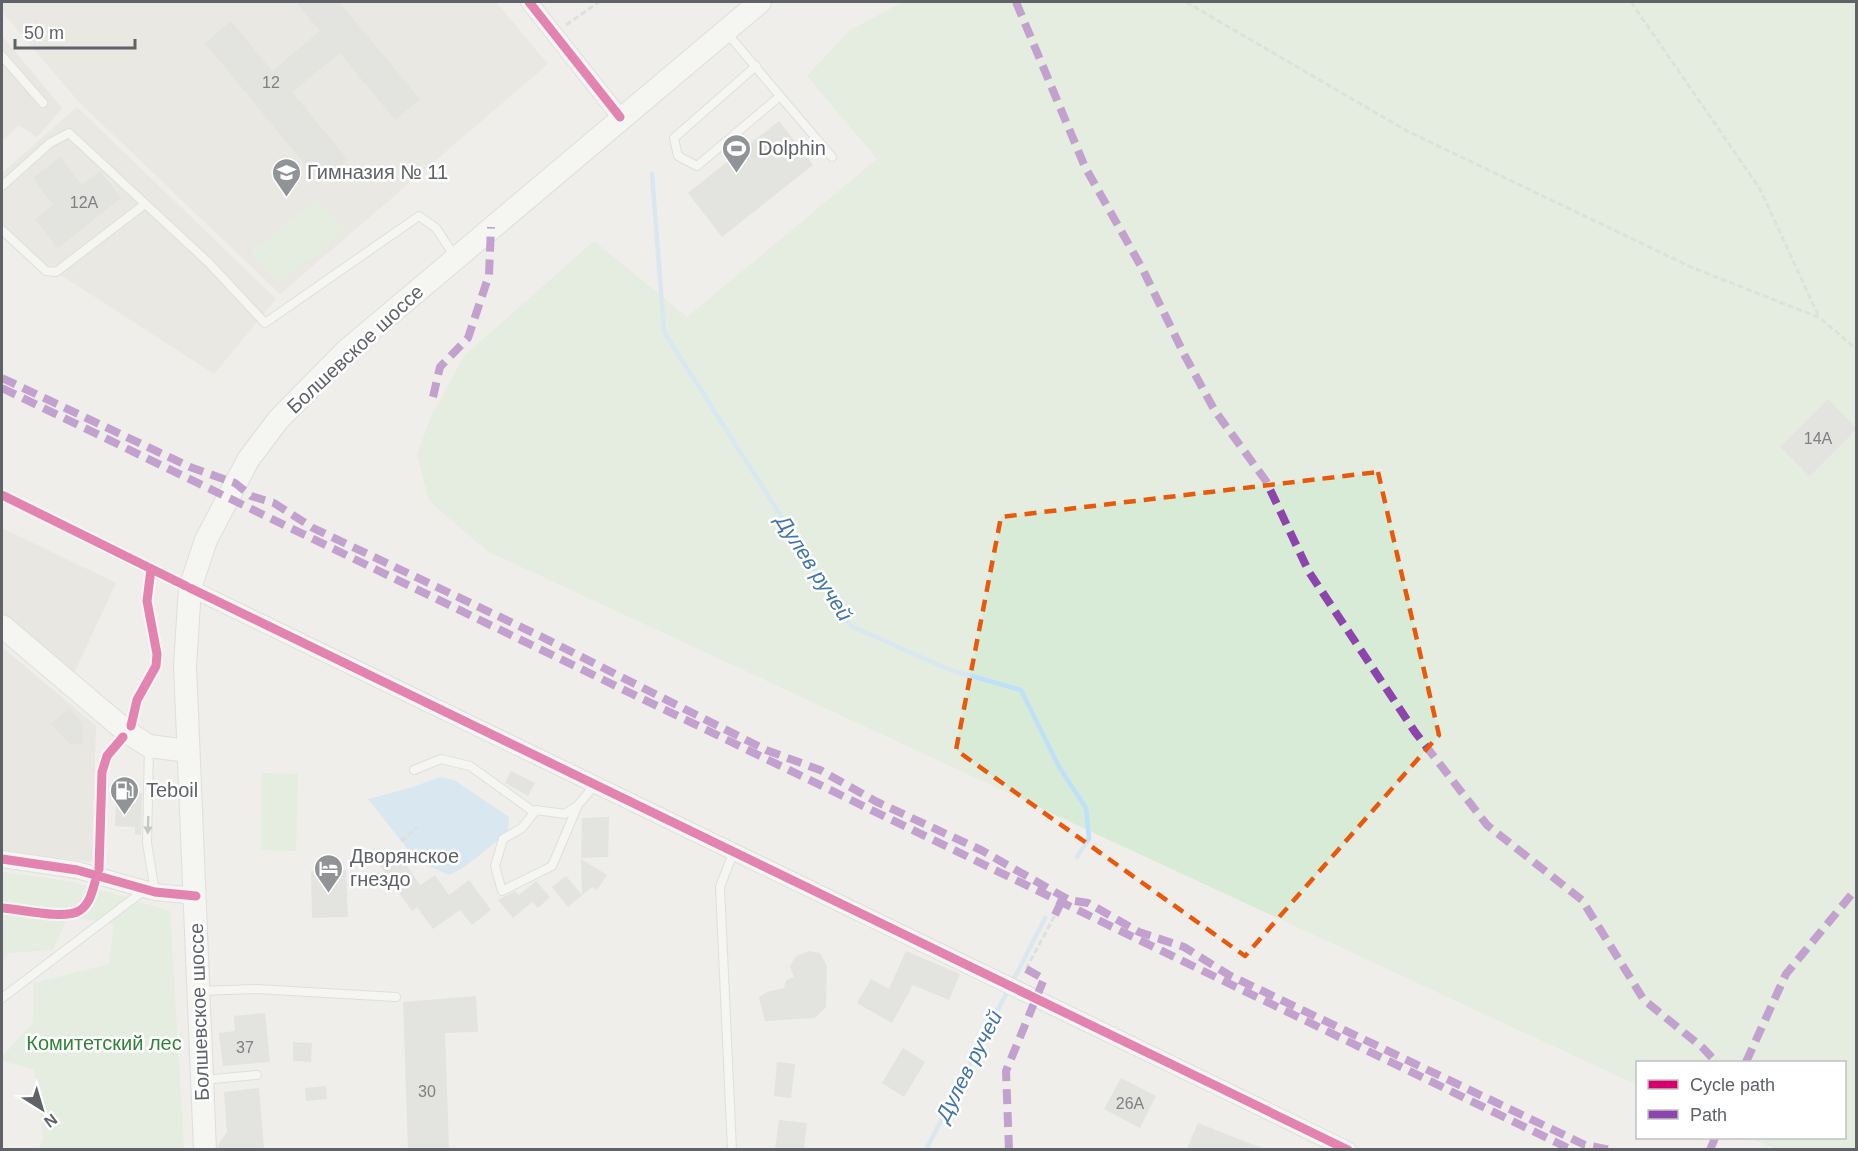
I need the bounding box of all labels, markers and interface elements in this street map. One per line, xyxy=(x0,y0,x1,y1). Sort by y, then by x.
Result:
scale bar xyxy=(15,12,135,50)
text: 50 m xyxy=(24,23,64,43)
house number: 12 xyxy=(262,74,280,91)
sports icon: Dolphin xyxy=(721,132,753,174)
place label: Dolphin xyxy=(758,137,826,159)
school or university icon: Гимназия № 11 xyxy=(270,156,302,198)
place label: Гимназия № 11 xyxy=(307,161,448,183)
house number: 12А xyxy=(70,194,99,211)
street label: Болшевское шоссе xyxy=(282,280,428,418)
house number: 14А xyxy=(1804,430,1833,447)
water label: Дулев ручей xyxy=(771,509,857,625)
fuel station icon: Teboil xyxy=(109,774,141,816)
place label: Teboil xyxy=(146,779,198,801)
one-way arrow xyxy=(143,816,153,835)
place label: Дворянское гнездо xyxy=(350,845,459,890)
hotel icon: Дворянское гнездо xyxy=(313,852,345,894)
street label: Болшевское шоссе xyxy=(185,923,213,1101)
water label: Дулев ручей xyxy=(930,1006,1006,1127)
park label: Комитетский лес xyxy=(26,1032,182,1054)
house number: 37 xyxy=(236,1039,254,1056)
legend xyxy=(1636,1061,1846,1139)
text: Cycle path xyxy=(1690,1075,1775,1095)
north arrow xyxy=(12,1079,72,1139)
house number: 30 xyxy=(418,1083,436,1100)
house number: 26А xyxy=(1116,1095,1145,1112)
text: Path xyxy=(1690,1105,1727,1125)
text: N xyxy=(41,1110,60,1131)

